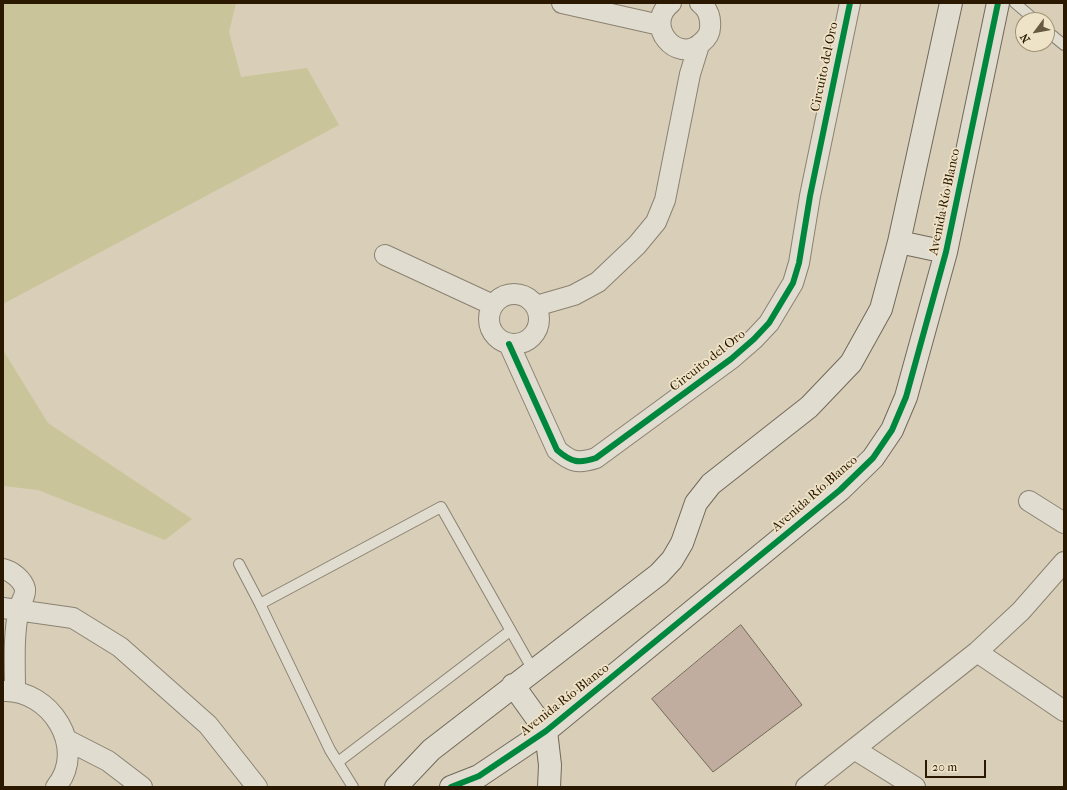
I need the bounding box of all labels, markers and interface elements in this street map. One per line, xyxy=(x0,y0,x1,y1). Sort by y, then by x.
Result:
north arrow xyxy=(1015,12,1055,52)
street label: Circuito del Oro xyxy=(808,21,842,113)
text: N xyxy=(1018,31,1033,45)
street label: Avenida Río Blanco xyxy=(926,147,964,257)
street label: Circuito del Oro xyxy=(667,327,749,395)
street label: Avenida Río Blanco xyxy=(769,453,861,535)
street label: Avenida Río Blanco xyxy=(517,660,613,740)
scale bar xyxy=(927,752,988,778)
text: 20 m xyxy=(932,760,957,774)

